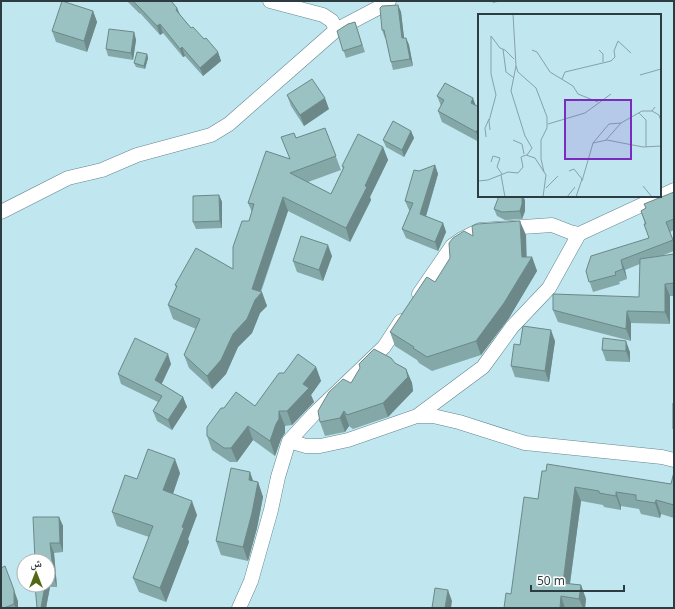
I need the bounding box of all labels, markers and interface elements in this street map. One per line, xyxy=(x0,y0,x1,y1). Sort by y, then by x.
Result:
inset map xyxy=(478,14,661,197)
north arrow xyxy=(16,553,56,593)
text: ش xyxy=(30,555,42,571)
scale bar xyxy=(531,567,624,593)
text: 50 m xyxy=(537,572,565,589)

